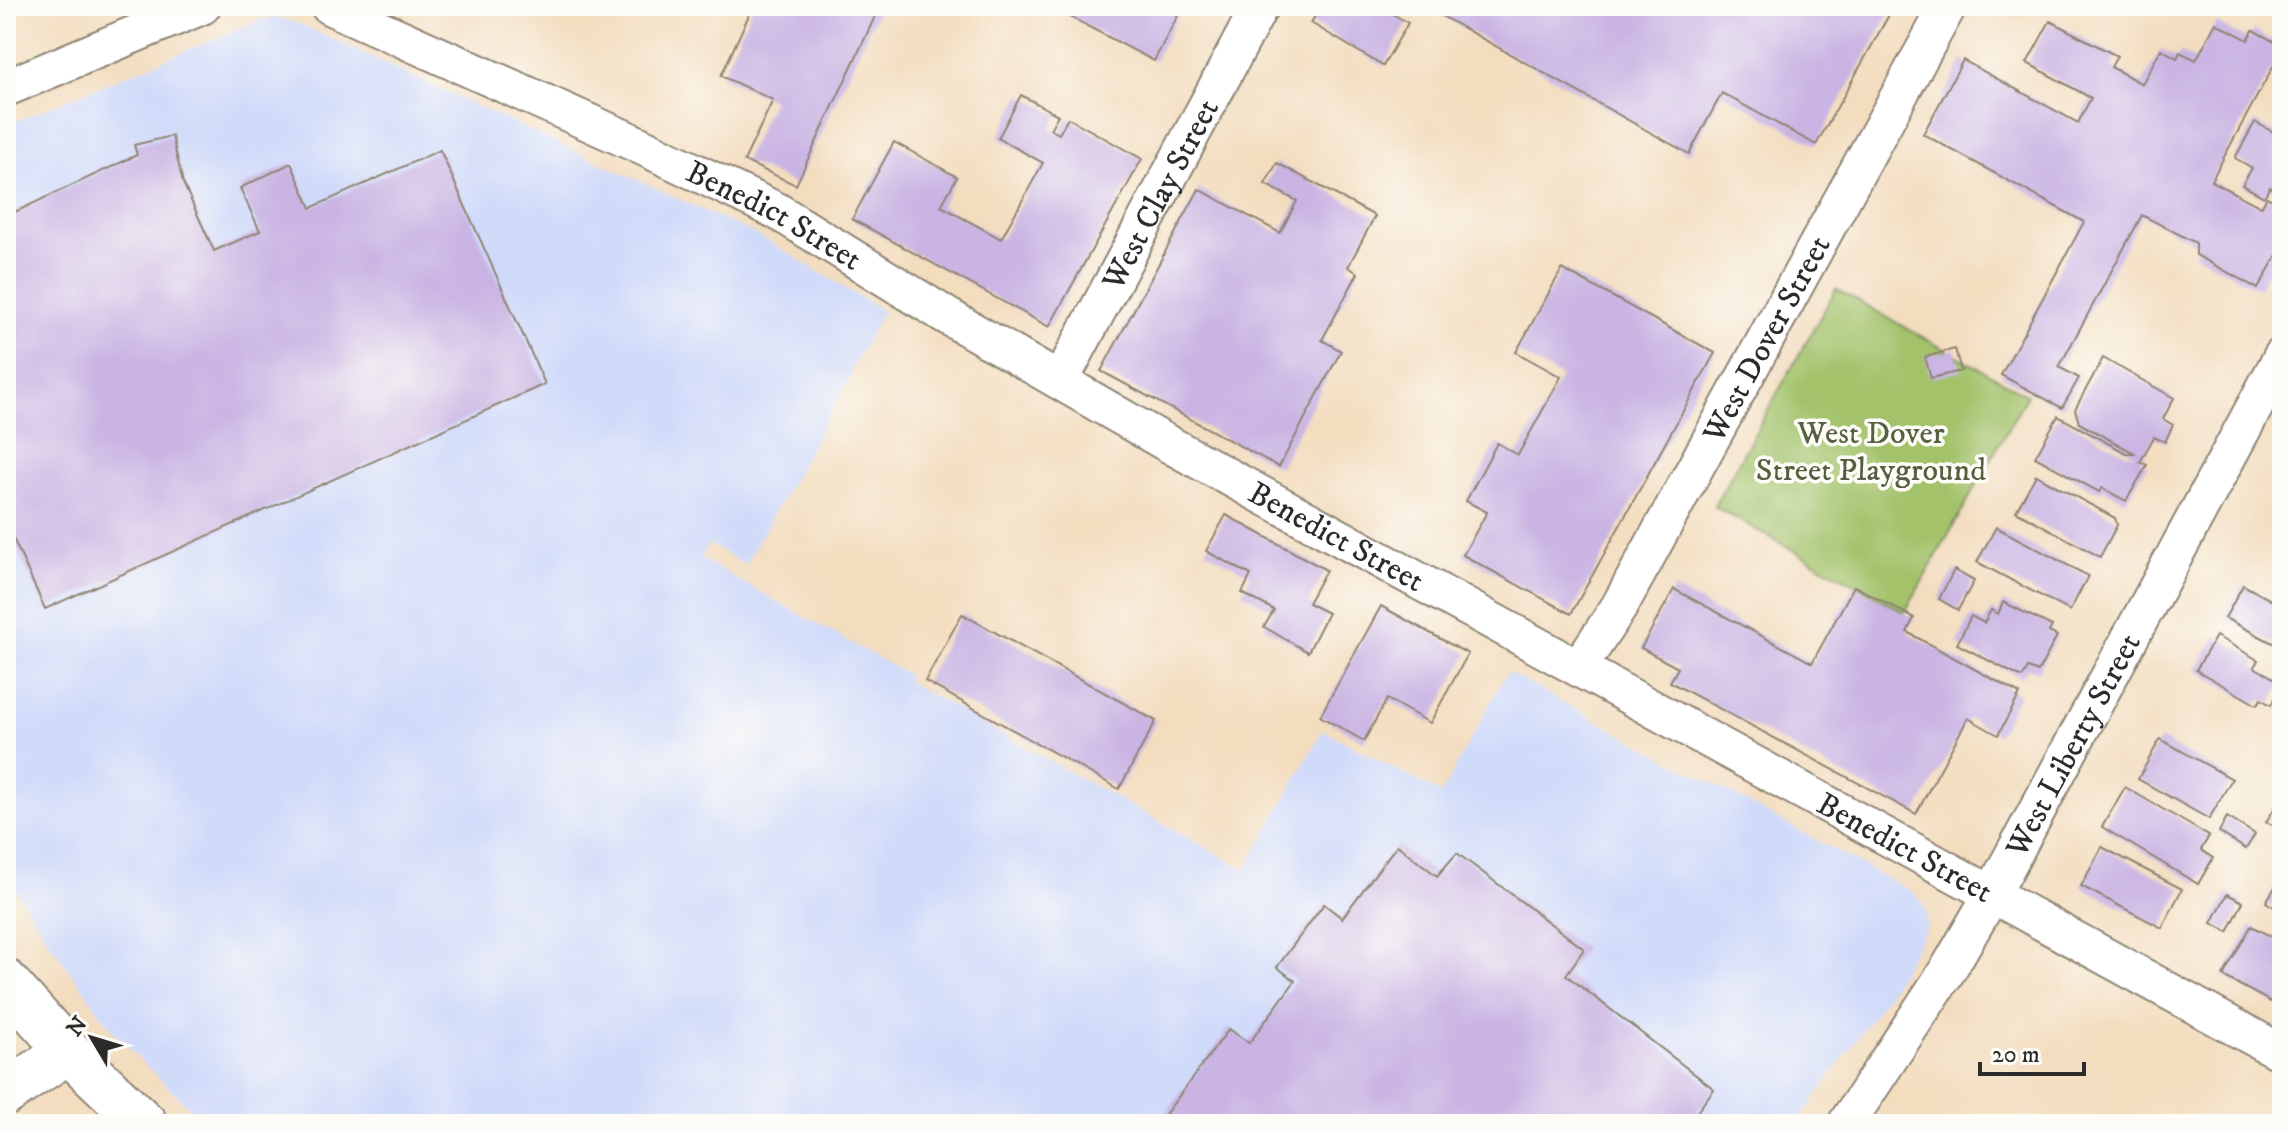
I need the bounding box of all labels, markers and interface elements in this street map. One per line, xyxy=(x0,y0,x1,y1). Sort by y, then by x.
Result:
street label: West Clay Street xyxy=(1094,92,1229,298)
street label: Benedict Street xyxy=(679,153,868,280)
street label: West Dover Street xyxy=(1694,229,1840,451)
park label: West Dover Street Playground xyxy=(1756,414,1986,491)
street label: Benedict Street xyxy=(1241,474,1430,602)
street label: West Liberty Street xyxy=(1997,627,2151,865)
street label: Benedict Street xyxy=(1809,785,1999,913)
north arrow xyxy=(52,998,132,1078)
text: N xyxy=(61,1011,94,1042)
scale bar xyxy=(1980,1026,2084,1076)
text: 20 m xyxy=(1992,1040,2040,1070)

